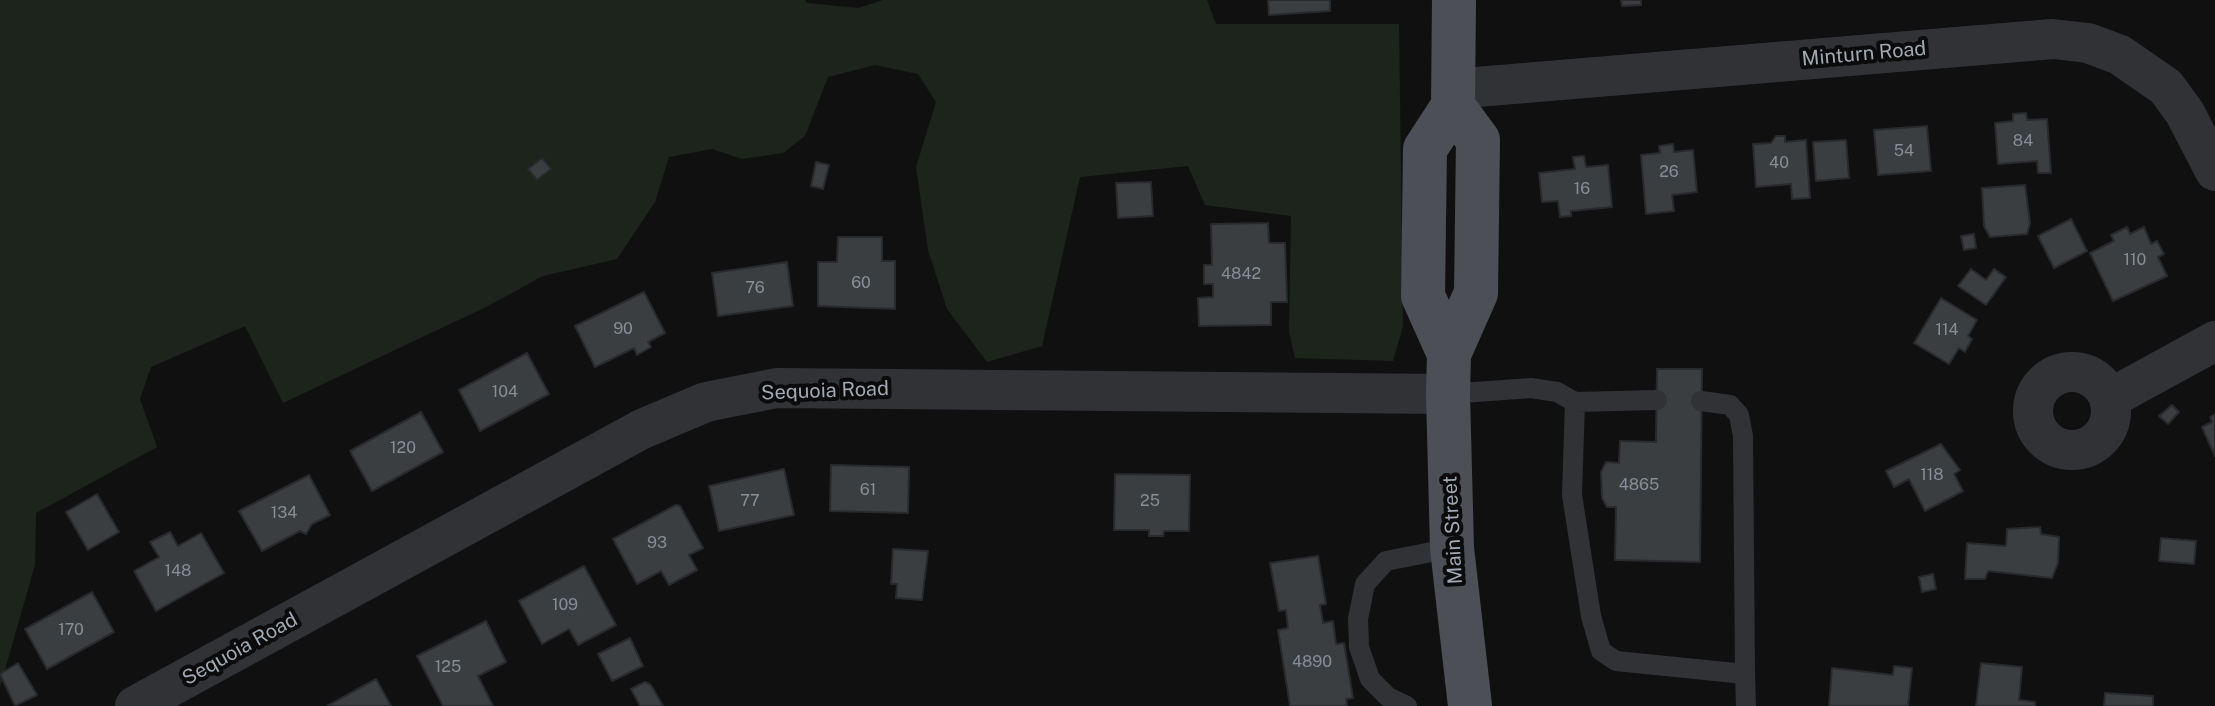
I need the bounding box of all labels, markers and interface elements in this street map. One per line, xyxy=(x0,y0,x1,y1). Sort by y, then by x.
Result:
street label: Minturn Road xyxy=(1801,37,1927,71)
house number: 84 xyxy=(2013,131,2033,151)
house number: 54 xyxy=(1894,141,1914,161)
house number: 40 xyxy=(1769,153,1789,173)
house number: 26 xyxy=(1659,162,1679,182)
house number: 16 xyxy=(1574,179,1590,199)
house number: 110 xyxy=(2124,250,2146,270)
house number: 4842 xyxy=(1221,264,1261,284)
house number: 60 xyxy=(851,273,871,293)
house number: 76 xyxy=(745,278,765,298)
house number: 90 xyxy=(613,319,633,339)
house number: 114 xyxy=(1935,320,1959,340)
street label: Sequoia Road xyxy=(761,377,889,405)
house number: 104 xyxy=(492,382,518,402)
house number: 120 xyxy=(390,438,416,458)
house number: 118 xyxy=(1920,465,1944,485)
street label: Main Street xyxy=(1438,475,1468,585)
house number: 4865 xyxy=(1619,475,1659,495)
house number: 61 xyxy=(860,480,876,500)
house number: 77 xyxy=(740,491,760,511)
house number: 25 xyxy=(1140,491,1160,511)
house number: 134 xyxy=(271,503,297,523)
house number: 93 xyxy=(647,533,667,553)
house number: 148 xyxy=(165,561,191,581)
house number: 109 xyxy=(552,595,578,615)
street label: Sequoia Road xyxy=(178,608,302,690)
house number: 170 xyxy=(58,620,84,640)
house number: 4890 xyxy=(1292,652,1332,672)
house number: 125 xyxy=(435,657,461,677)

